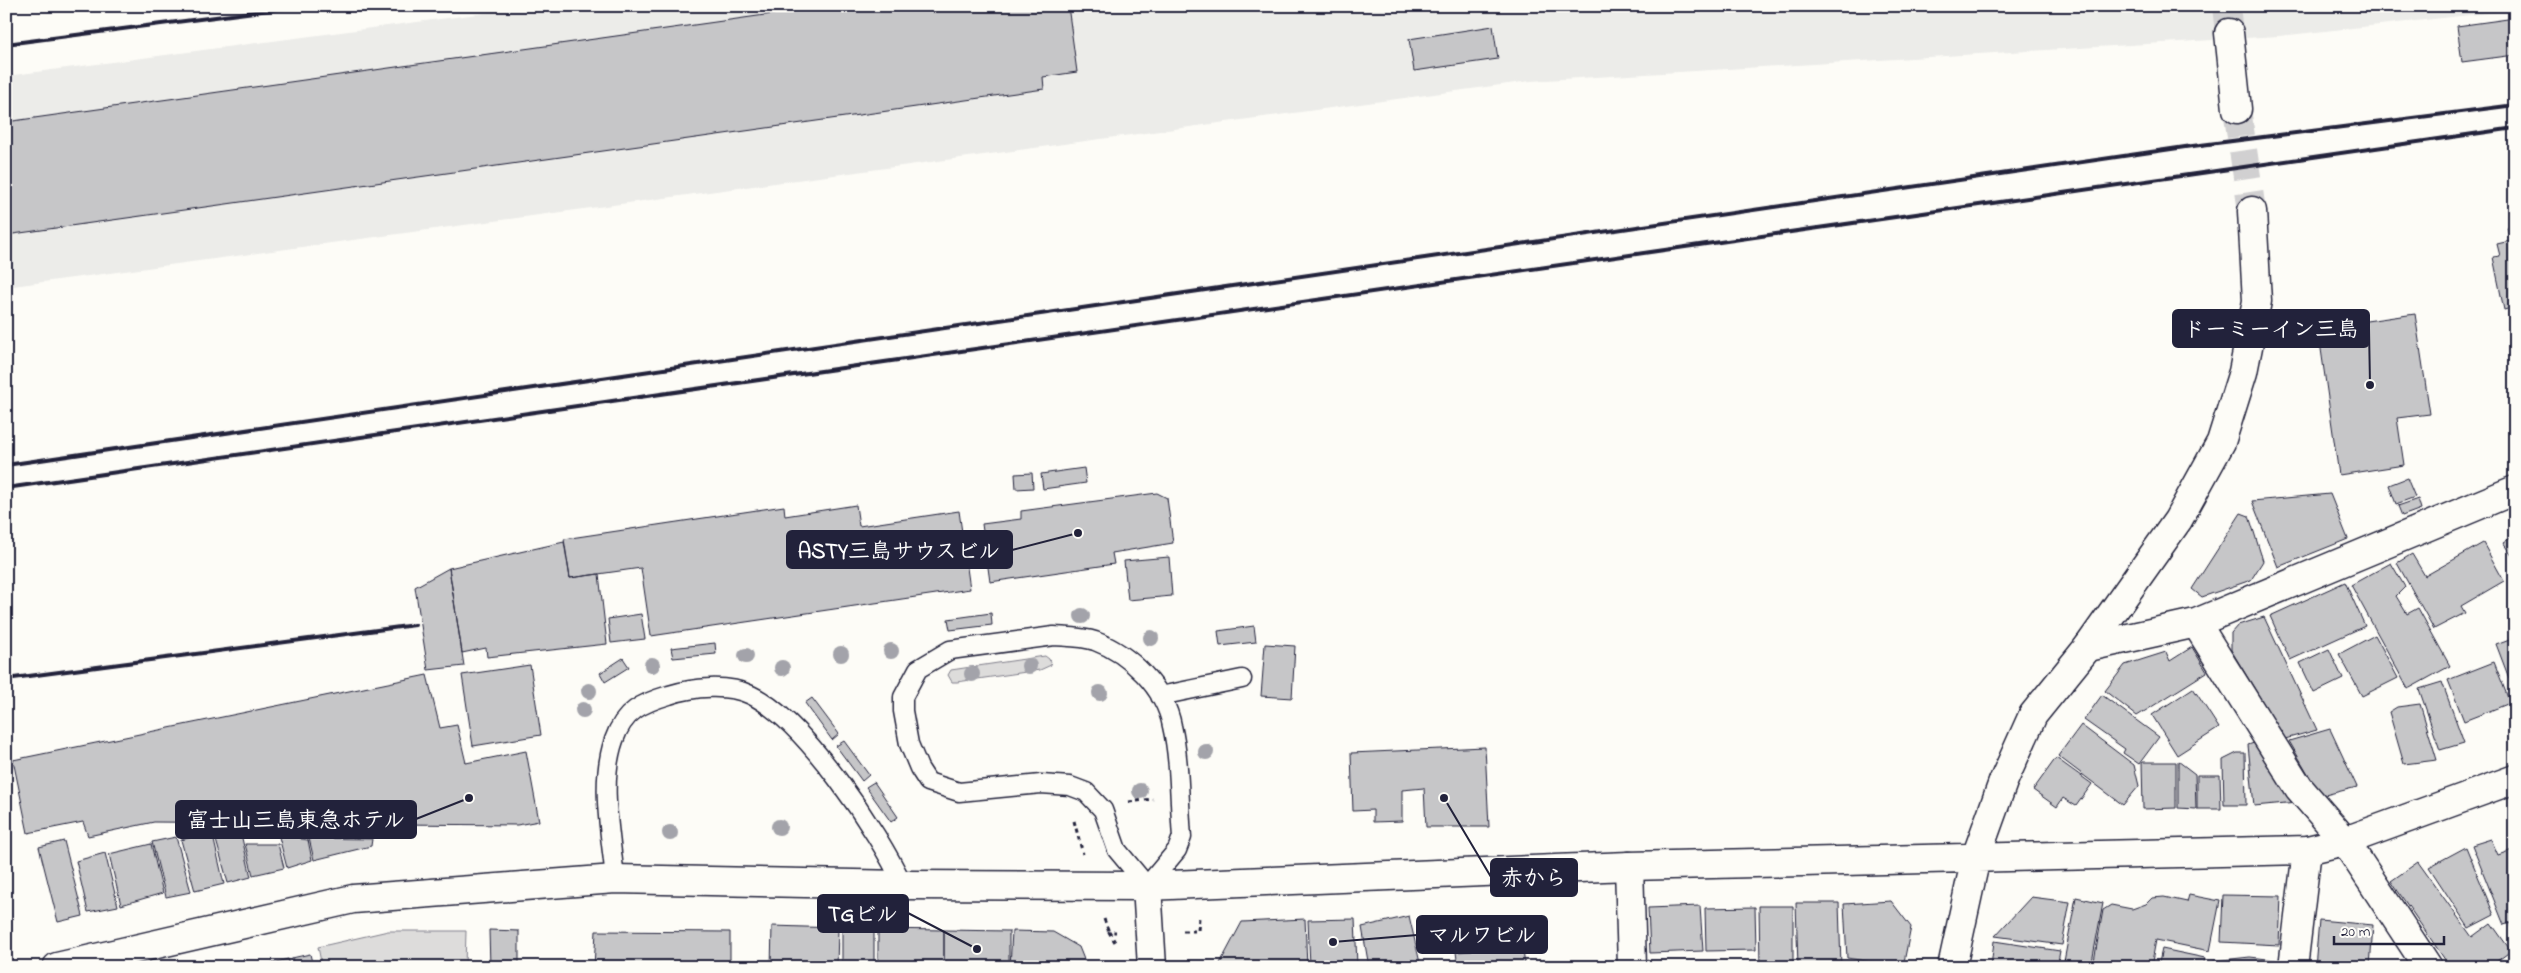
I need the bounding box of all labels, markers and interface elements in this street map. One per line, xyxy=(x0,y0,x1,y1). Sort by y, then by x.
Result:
callout: ドーミーイン三島 xyxy=(2173,310,2369,347)
text: ドーミーイン三島 xyxy=(2183,315,2359,347)
callout: ASTY三島サウスビル xyxy=(787,531,1012,568)
text: ASTY三島サウスビル xyxy=(798,537,1000,569)
callout: 富士山三島東急ホテル xyxy=(176,801,416,838)
text: 富士山三島東急ホテル xyxy=(187,806,405,838)
callout: 赤から xyxy=(1491,859,1577,896)
text: 赤から xyxy=(1501,864,1567,896)
callout: TGビル xyxy=(818,895,908,932)
text: TGビル xyxy=(828,900,898,932)
scale bar xyxy=(2334,913,2444,945)
callout: マルワビル xyxy=(1417,916,1547,953)
text: マルワビル xyxy=(1427,921,1537,953)
text: 20 m xyxy=(2341,921,2371,943)

